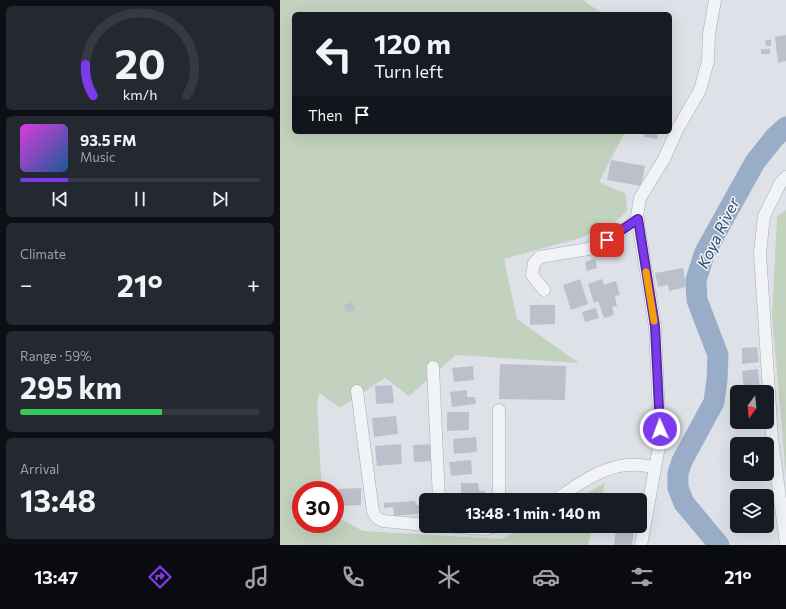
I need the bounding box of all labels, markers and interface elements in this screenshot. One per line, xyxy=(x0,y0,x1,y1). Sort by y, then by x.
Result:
text: 120 m xyxy=(374,26,451,60)
icon: left xyxy=(308,28,360,80)
text: 20 xyxy=(114,37,166,88)
text: Turn left xyxy=(374,60,443,82)
text: km/h xyxy=(123,85,157,103)
icon: arrive xyxy=(351,104,373,126)
text: Then xyxy=(308,106,343,124)
text: 93.5 FM xyxy=(80,131,136,149)
text: Music xyxy=(80,149,115,165)
icon: previous xyxy=(49,188,71,210)
icon: pause xyxy=(129,188,151,210)
icon: next xyxy=(209,188,231,210)
water label: Koya River xyxy=(692,194,743,271)
pin xyxy=(590,223,624,257)
icon: arrive xyxy=(596,229,618,251)
text: Climate xyxy=(20,246,66,262)
text: 21° xyxy=(117,266,163,303)
text: − xyxy=(20,271,33,298)
text: + xyxy=(247,271,260,298)
text: Range · 59% xyxy=(20,348,92,364)
text: 295 km xyxy=(20,368,122,405)
north arrow xyxy=(730,385,774,429)
map controls xyxy=(730,385,774,533)
position arrow xyxy=(639,408,681,450)
button: sound xyxy=(730,437,774,481)
text: Arrival xyxy=(20,461,59,477)
text: 13:48 xyxy=(20,481,96,518)
speed limit sign: 30 xyxy=(292,481,344,533)
button: layers xyxy=(730,489,774,533)
text: 13:48 · 1 min · 140 m xyxy=(466,504,600,522)
icon: directions xyxy=(146,563,174,591)
icon: music xyxy=(243,563,271,591)
icon: phone xyxy=(339,563,367,591)
icon: climate xyxy=(435,563,463,591)
icon: car xyxy=(532,563,560,591)
icon: filters xyxy=(628,563,656,591)
text: 13:47 xyxy=(34,566,78,588)
text: 21° xyxy=(724,566,752,588)

